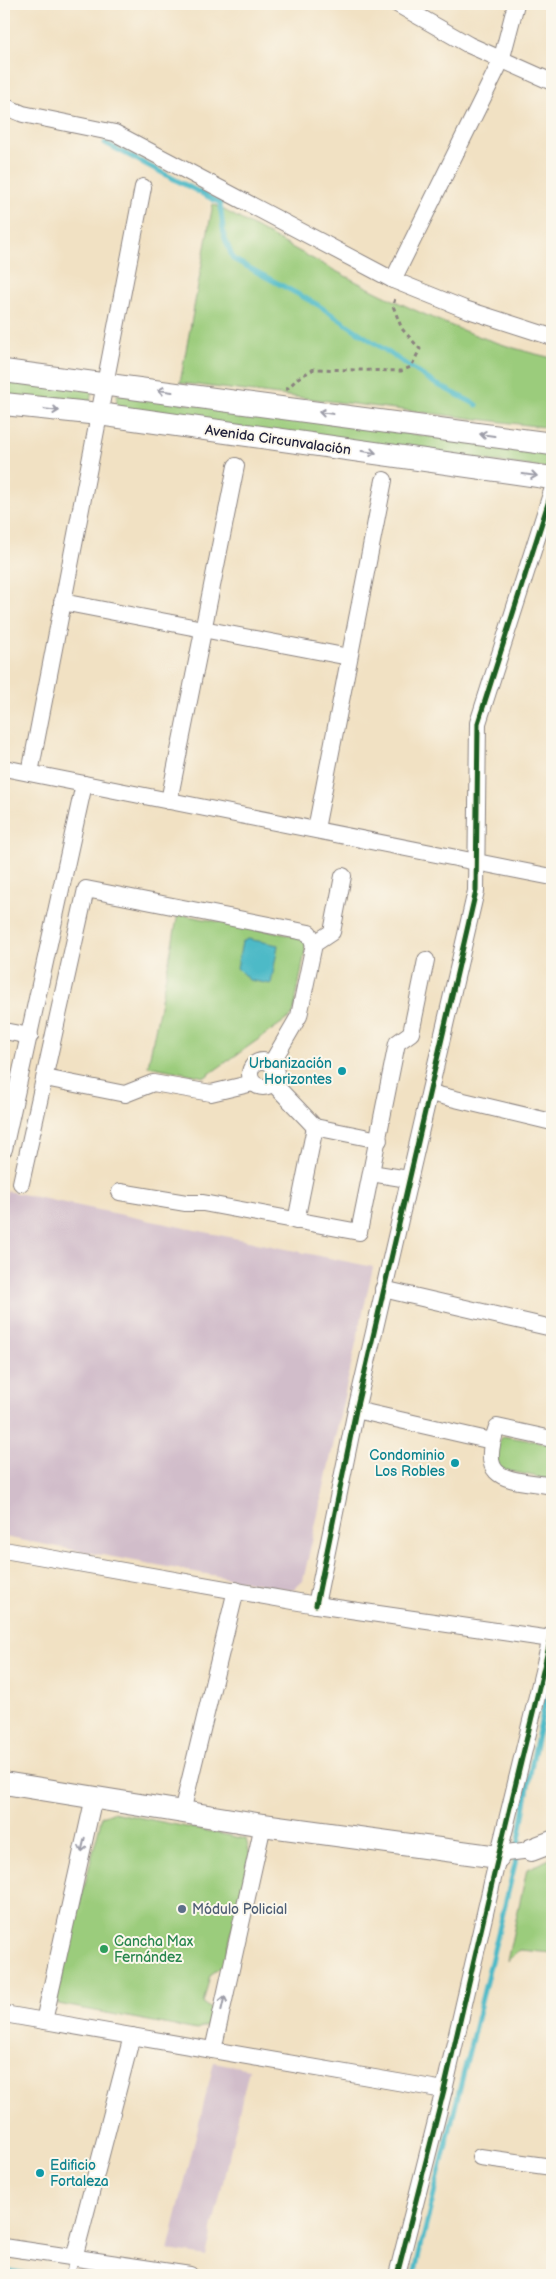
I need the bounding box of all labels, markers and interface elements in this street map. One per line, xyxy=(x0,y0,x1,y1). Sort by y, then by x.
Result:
one-way arrow xyxy=(157,386,173,396)
one-way arrow xyxy=(44,405,60,414)
one-way arrow xyxy=(318,408,334,418)
street label: Avenida Circunvalación xyxy=(204,421,352,459)
one-way arrow xyxy=(479,430,495,440)
one-way arrow xyxy=(361,448,377,458)
one-way arrow xyxy=(522,470,538,480)
place label: Urbanización Horizontes xyxy=(249,1055,332,1088)
marker: Urbanización Horizontes xyxy=(336,1065,348,1077)
place label: Condominio Los Robles xyxy=(369,1447,445,1480)
marker: Condominio Los Robles xyxy=(449,1457,461,1469)
one-way arrow xyxy=(78,1837,87,1853)
place label: Módulo Policial xyxy=(192,1901,287,1918)
marker: Módulo Policial xyxy=(176,1903,188,1915)
place label: Cancha Max Fernández xyxy=(114,1933,194,1966)
marker: Cancha Max Fernández xyxy=(98,1943,110,1955)
one-way arrow xyxy=(219,1995,229,2011)
place label: Edificio Fortaleza xyxy=(50,2157,109,2190)
marker: Edificio Fortaleza xyxy=(34,2167,46,2179)

